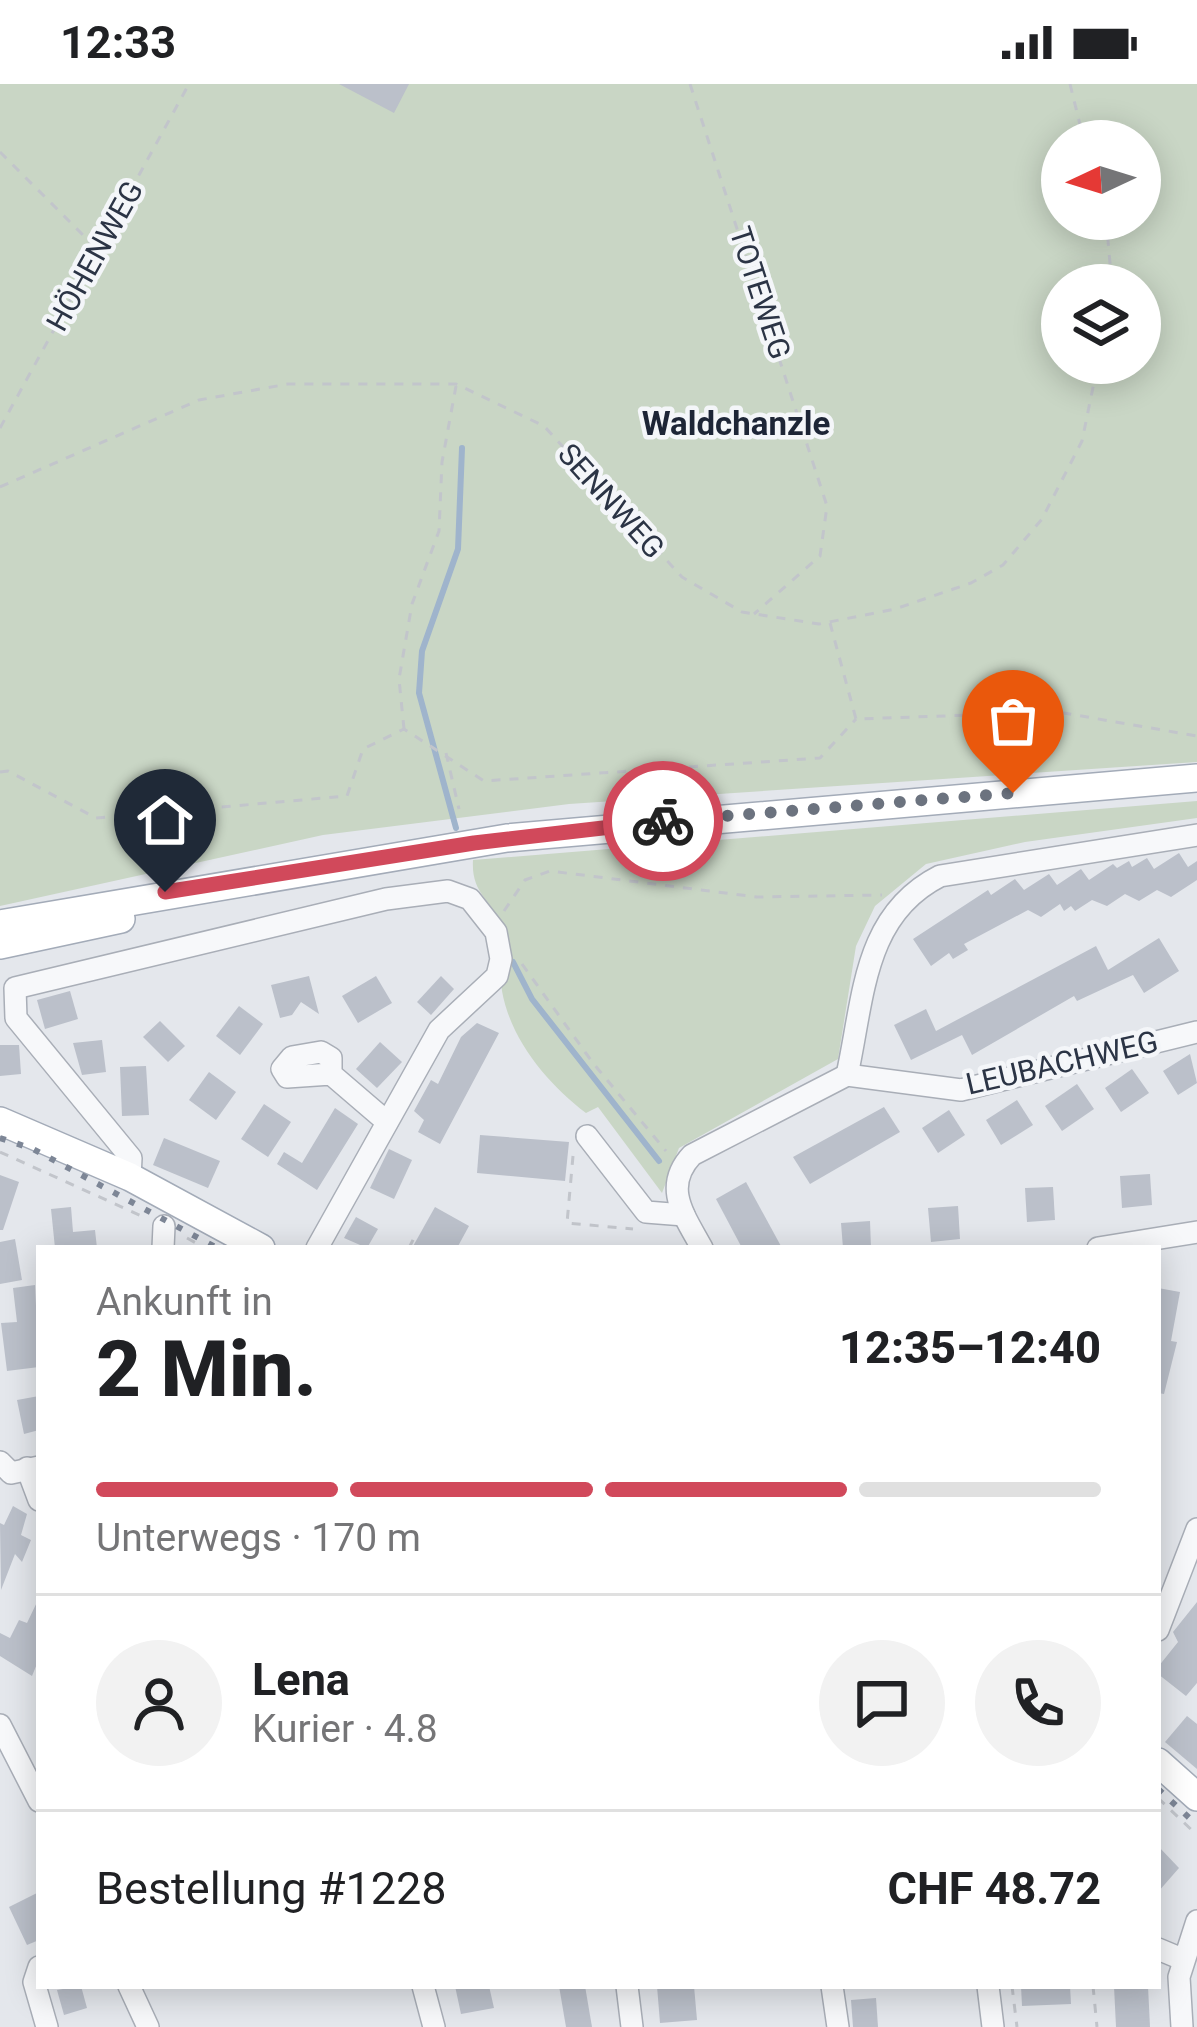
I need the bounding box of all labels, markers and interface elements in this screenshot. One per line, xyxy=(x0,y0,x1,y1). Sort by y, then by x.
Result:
text: 12:33 xyxy=(60,16,176,69)
north arrow xyxy=(1041,120,1161,240)
map controls xyxy=(1041,120,1161,384)
street label: HÖHENWEG xyxy=(39,175,150,337)
street label: TOTEWEG xyxy=(723,222,798,363)
button: layers xyxy=(1041,264,1161,384)
district label: Waldchanzle xyxy=(642,404,830,443)
street label: SENNWEG xyxy=(551,436,672,565)
pin xyxy=(962,670,1064,793)
icon: bag xyxy=(980,688,1046,754)
courier xyxy=(603,761,723,881)
pin xyxy=(114,769,216,892)
icon: home xyxy=(132,787,198,853)
icon: bike xyxy=(630,788,696,854)
street label: LEUBACHWEG xyxy=(963,1023,1161,1102)
text: Ankunft in xyxy=(96,1279,273,1325)
text: 12:35–12:40 xyxy=(839,1321,1101,1374)
text: 2 Min. xyxy=(96,1324,317,1415)
text: Unterwegs · 170 m xyxy=(96,1515,421,1561)
button: person xyxy=(96,1640,222,1766)
button: chat xyxy=(819,1640,945,1766)
button: phone xyxy=(975,1640,1101,1766)
text: Lena xyxy=(252,1653,350,1706)
text: Kurier · 4.8 xyxy=(252,1706,438,1752)
text: Bestellung #1228 xyxy=(96,1862,447,1915)
text: CHF 48.72 xyxy=(888,1862,1101,1915)

